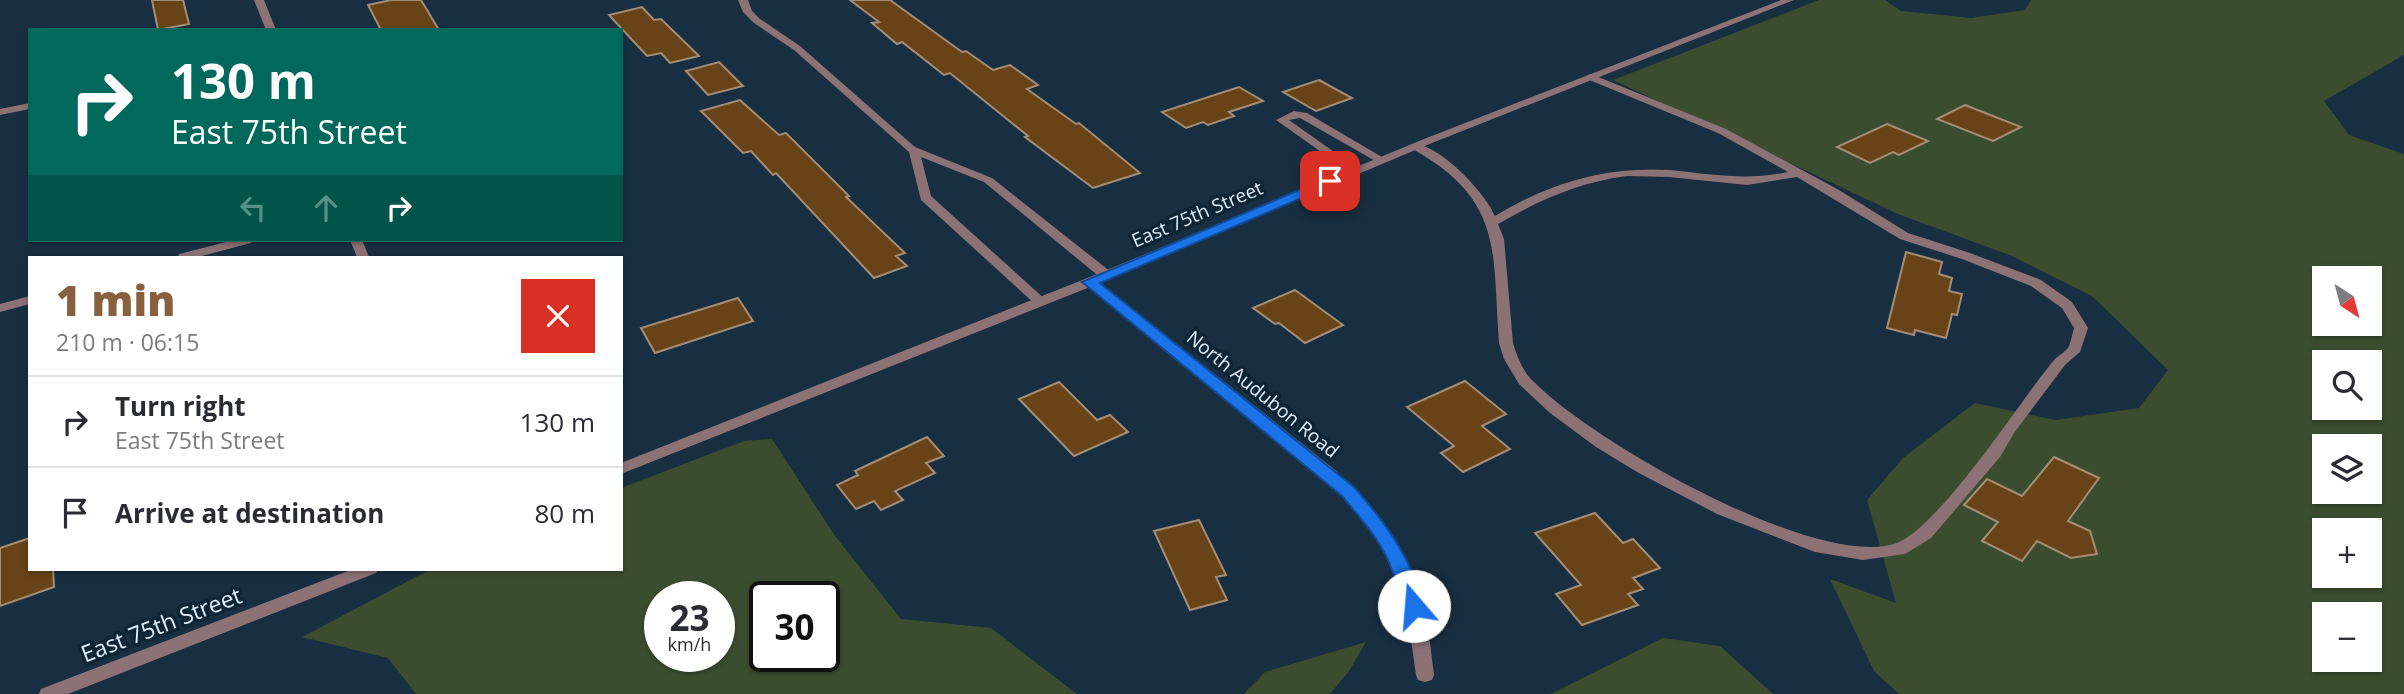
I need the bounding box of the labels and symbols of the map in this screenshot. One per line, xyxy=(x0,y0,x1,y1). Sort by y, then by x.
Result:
pin xyxy=(1300,151,1360,211)
street label: East 75th Street xyxy=(1127,175,1267,253)
north arrow xyxy=(2312,266,2382,336)
street label: North Audubon Road xyxy=(1181,324,1345,464)
position arrow xyxy=(1377,569,1451,643)
street label: East 75th Street xyxy=(76,579,246,669)
speed limit sign: 30 xyxy=(749,581,840,672)

